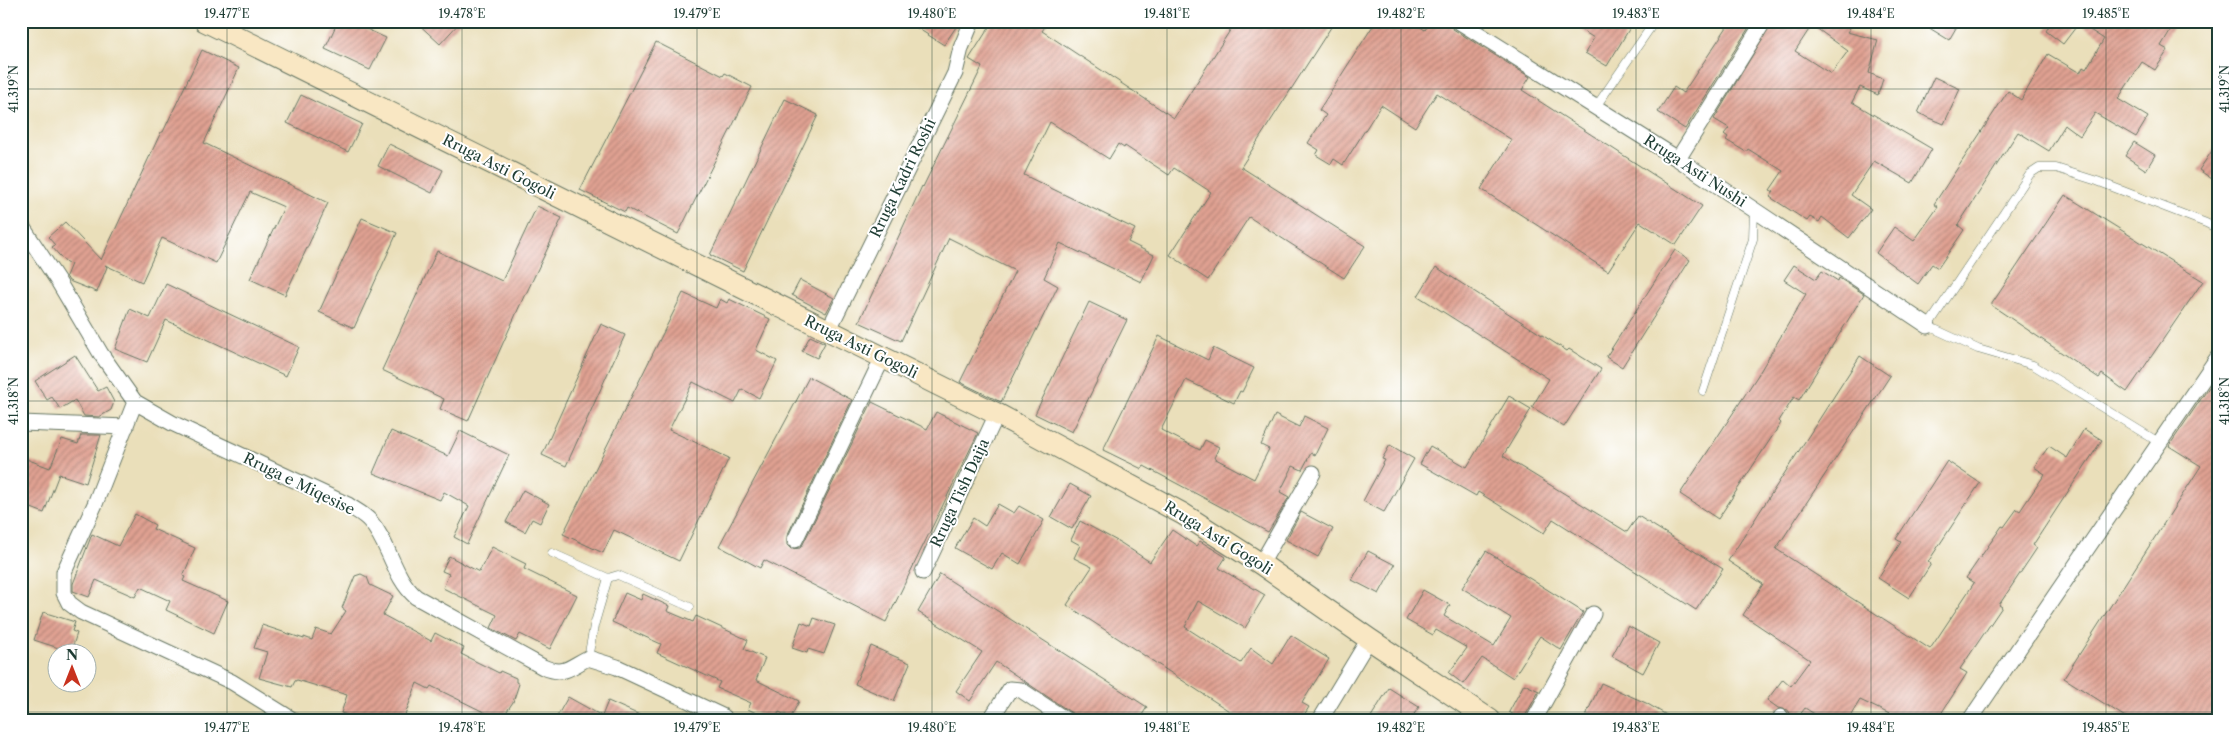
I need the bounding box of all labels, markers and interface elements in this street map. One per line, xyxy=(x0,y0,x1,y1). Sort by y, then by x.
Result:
text: 19.477°E xyxy=(204,6,250,21)
text: 19.478°E xyxy=(439,6,485,21)
text: 19.479°E xyxy=(674,6,720,21)
text: 19.480°E xyxy=(908,6,956,21)
text: 19.481°E xyxy=(1144,6,1190,21)
text: 19.482°E xyxy=(1377,6,1425,21)
text: 19.483°E xyxy=(1612,6,1660,21)
text: 19.484°E xyxy=(1847,6,1895,21)
text: 19.485°E xyxy=(2082,6,2130,21)
text: 41.319°N xyxy=(6,65,21,113)
text: 41.319°N xyxy=(2217,65,2232,113)
street label: Rruga Kadri Roshi xyxy=(865,115,940,240)
street label: Rruga Asti Gogoli xyxy=(440,130,559,203)
street label: Rruga Asti Nushi xyxy=(1640,130,1751,211)
street label: Rruga Asti Gogoli xyxy=(801,311,922,383)
text: 41.318°N xyxy=(6,377,21,425)
text: 41.318°N xyxy=(2217,377,2232,425)
street label: Rruga Tish Daija xyxy=(926,435,993,550)
street label: Rruga e Miqesise xyxy=(240,448,358,519)
street label: Rruga Asti Gogoli xyxy=(1161,497,1276,579)
north arrow xyxy=(48,644,98,694)
text: N xyxy=(66,646,78,664)
text: 19.477°E xyxy=(204,720,250,735)
text: 19.478°E xyxy=(439,720,485,735)
text: 19.479°E xyxy=(674,720,720,735)
text: 19.480°E xyxy=(908,720,956,735)
text: 19.481°E xyxy=(1144,720,1190,735)
text: 19.482°E xyxy=(1377,720,1425,735)
text: 19.483°E xyxy=(1612,720,1660,735)
text: 19.484°E xyxy=(1847,720,1895,735)
text: 19.485°E xyxy=(2082,720,2130,735)

